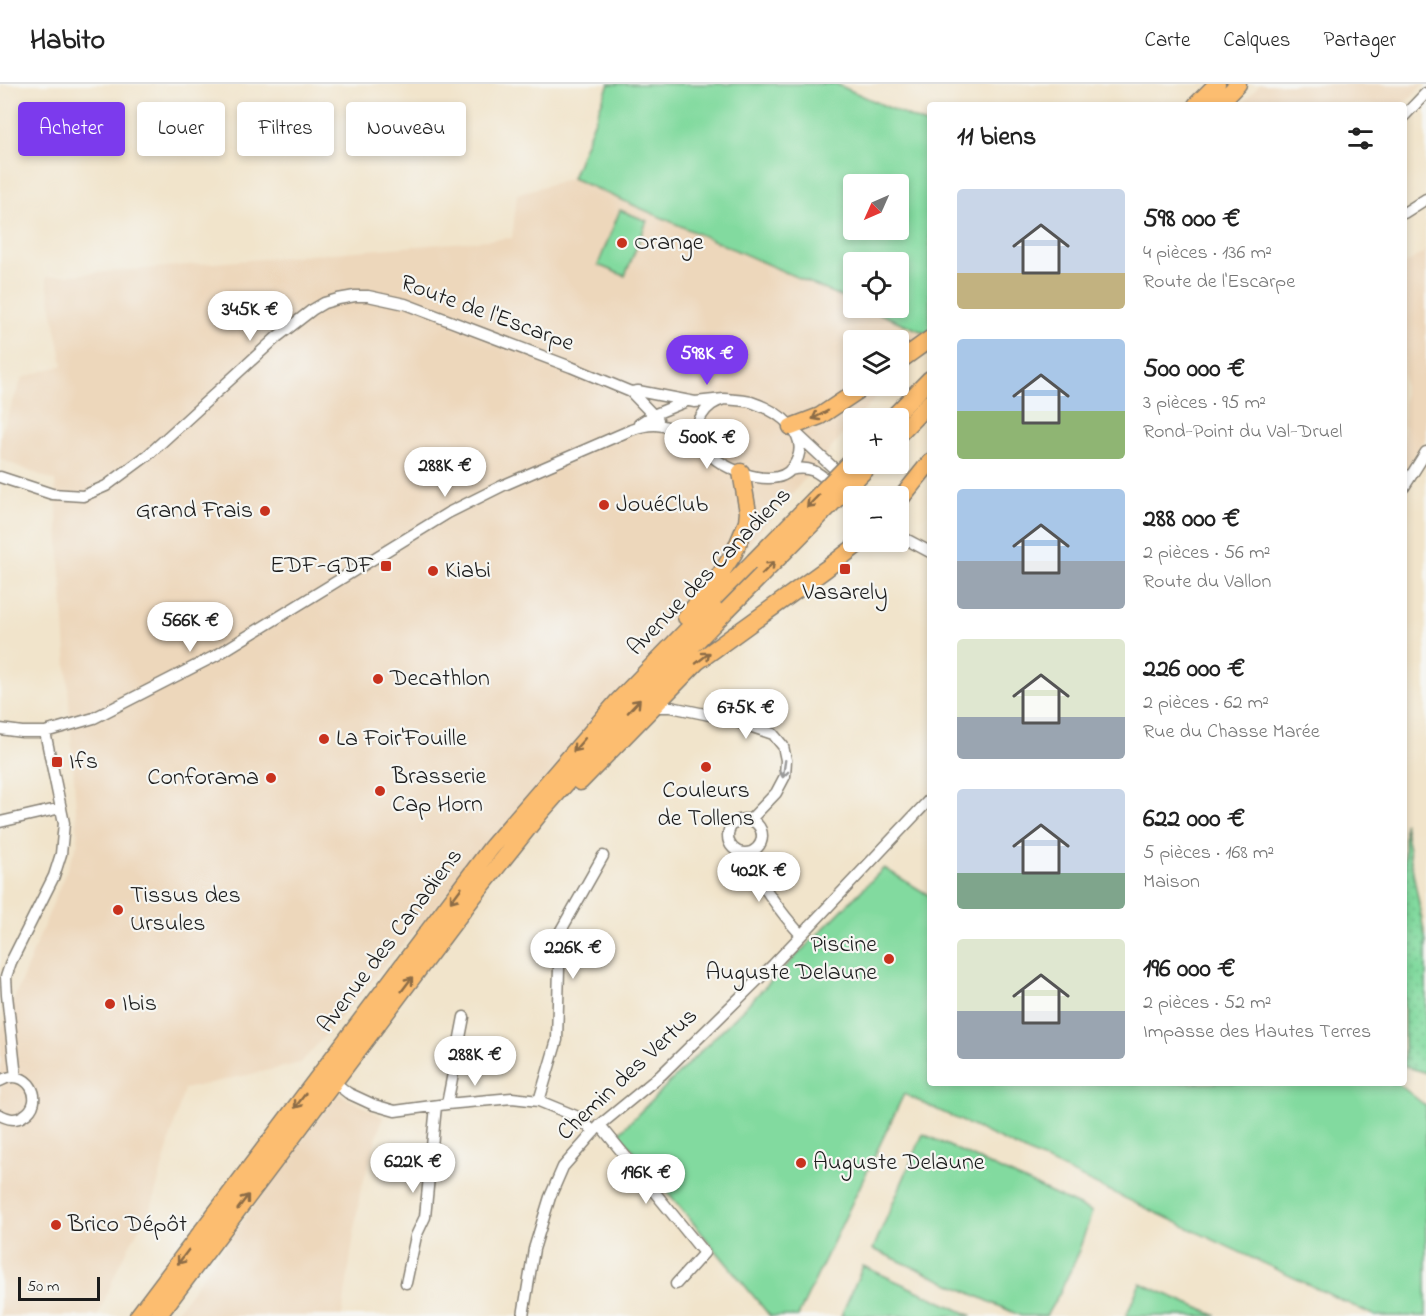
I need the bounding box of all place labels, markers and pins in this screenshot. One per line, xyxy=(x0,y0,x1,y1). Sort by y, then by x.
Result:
place label: Orange xyxy=(634,226,704,261)
marker: Orange xyxy=(615,236,629,250)
pin: 345K € xyxy=(201,291,299,342)
pin: 598K € xyxy=(658,335,756,386)
pin: 500K € xyxy=(658,419,756,470)
pin: 288K € xyxy=(396,447,494,498)
place label: JouéClub xyxy=(616,488,708,523)
place label: Grand Frais xyxy=(136,494,253,529)
marker: JouéClub xyxy=(597,498,611,512)
marker: Grand Frais xyxy=(258,504,272,518)
place label: EDF-GDF xyxy=(270,549,374,584)
place label: Kiabi xyxy=(445,554,491,589)
marker: EDF-GDF xyxy=(379,559,393,573)
marker: Vasarely xyxy=(838,562,852,576)
marker: Kiabi xyxy=(426,564,440,578)
place label: Vasarely xyxy=(802,576,887,612)
pin: 566K € xyxy=(141,602,239,653)
place label: Decathlon xyxy=(389,662,490,697)
marker: Decathlon xyxy=(371,672,385,686)
pin: 675K € xyxy=(697,689,795,740)
place label: La Foir'Fouille xyxy=(336,722,467,757)
marker: La Foir'Fouille xyxy=(317,732,331,746)
place label: Ifs xyxy=(69,745,98,780)
marker: Ifs xyxy=(50,755,64,769)
place label: Brasserie Cap Horn xyxy=(391,760,486,823)
marker: Couleurs de Tollens xyxy=(699,760,713,774)
place label: Conforama xyxy=(147,761,259,796)
marker: Conforama xyxy=(264,771,278,785)
place label: Couleurs de Tollens xyxy=(657,774,755,837)
marker: Brasserie Cap Horn xyxy=(373,784,387,798)
pin: 402K € xyxy=(710,852,808,903)
place label: Tissus des Ursules xyxy=(130,879,241,942)
marker: Tissus des Ursules xyxy=(111,903,125,917)
place label: Piscine Auguste Delaune xyxy=(705,928,877,991)
pin: 226K € xyxy=(524,929,622,980)
marker: Piscine Auguste Delaune xyxy=(882,952,896,966)
place label: Ibis xyxy=(122,987,157,1022)
marker: Ibis xyxy=(103,997,117,1011)
pin: 288K € xyxy=(426,1036,524,1087)
pin: 622K € xyxy=(364,1143,462,1194)
place label: Auguste Delaune xyxy=(813,1146,985,1181)
pin: 196K € xyxy=(597,1154,695,1205)
marker: Auguste Delaune xyxy=(794,1156,808,1170)
place label: Brico Dépôt xyxy=(67,1208,187,1243)
marker: Brico Dépôt xyxy=(49,1218,63,1232)

